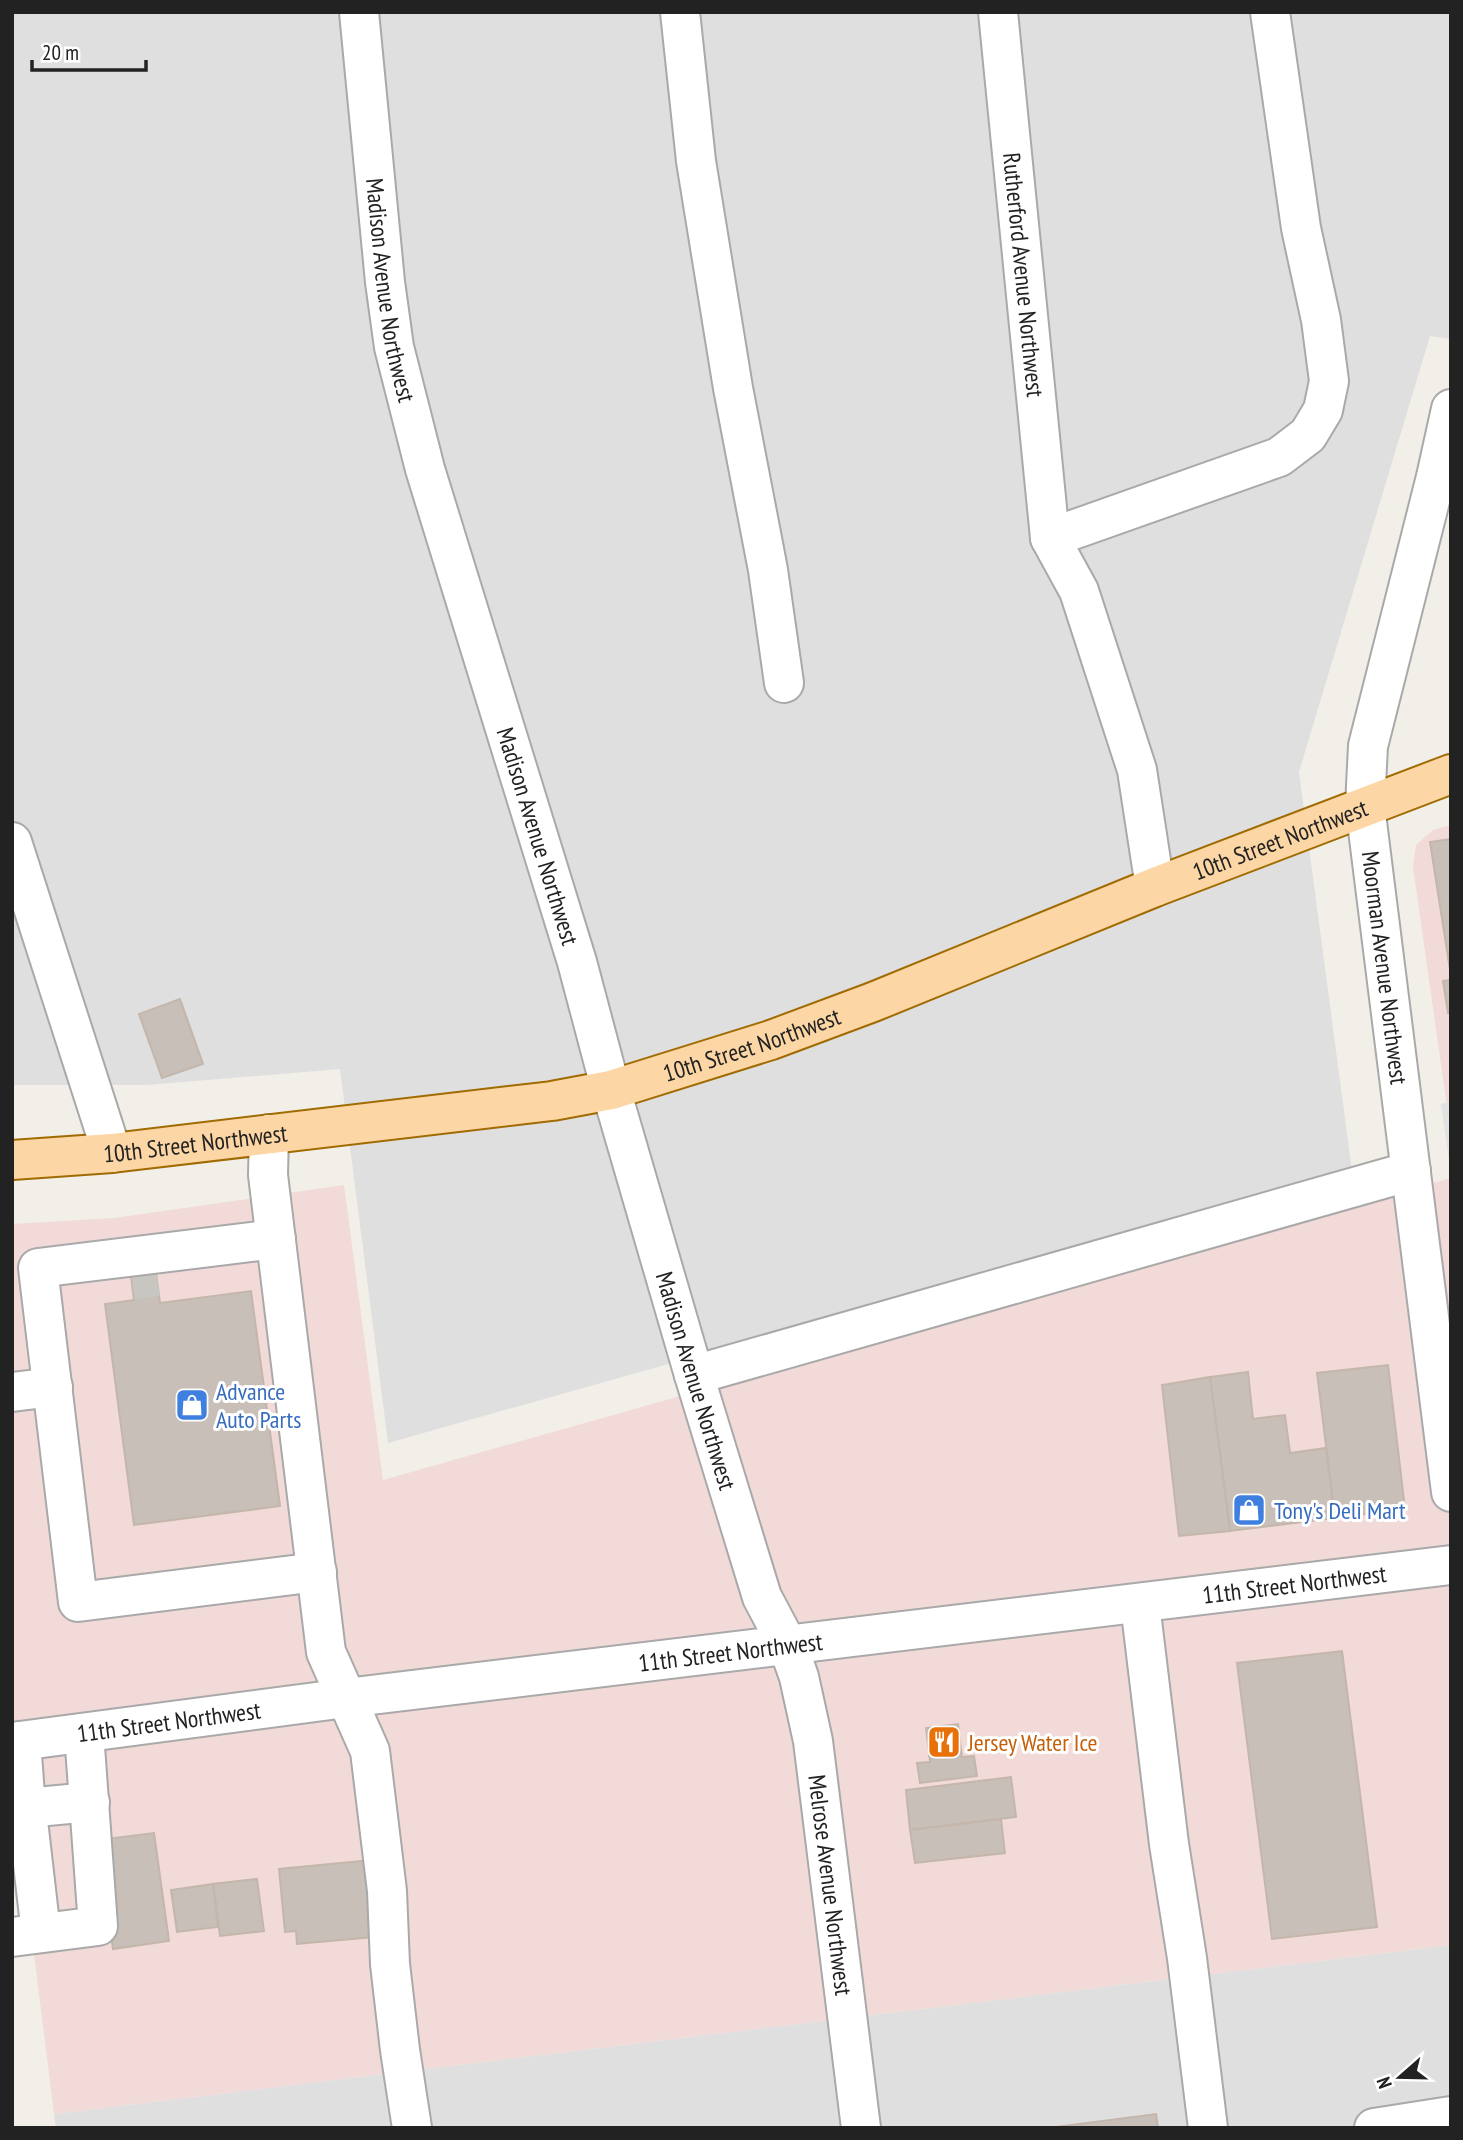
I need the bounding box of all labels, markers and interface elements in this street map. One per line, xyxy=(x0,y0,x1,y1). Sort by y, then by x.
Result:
scale bar xyxy=(32,28,145,72)
text: 20 m xyxy=(42,39,79,66)
street label: Rutherford Avenue Northwest xyxy=(996,151,1052,399)
street label: Madison Avenue Northwest xyxy=(360,177,423,406)
street label: Madison Avenue Northwest xyxy=(490,724,586,949)
street label: 10th Street Northwest xyxy=(1188,792,1372,887)
street label: Moorman Avenue Northwest xyxy=(1355,849,1415,1086)
street label: 10th Street Northwest xyxy=(659,1000,845,1088)
street label: 10th Street Northwest xyxy=(102,1117,289,1169)
street label: Madison Avenue Northwest xyxy=(649,1268,744,1494)
place label: Advance Auto Parts xyxy=(216,1376,301,1435)
shop icon: Advance Auto Parts xyxy=(173,1386,211,1424)
shop icon: Tony's Deli Mart xyxy=(1230,1491,1268,1529)
place label: Tony's Deli Mart xyxy=(1274,1495,1406,1526)
street label: 11th Street Northwest xyxy=(1201,1557,1388,1610)
street label: 11th Street Northwest xyxy=(637,1625,824,1678)
street label: 11th Street Northwest xyxy=(75,1694,263,1749)
restaurant icon: Jersey Water Ice xyxy=(925,1723,963,1761)
place label: Jersey Water Ice xyxy=(967,1727,1097,1758)
street label: Melrose Avenue Northwest xyxy=(802,1773,860,1998)
north arrow xyxy=(1365,2042,1435,2112)
text: N xyxy=(1371,2074,1397,2092)

